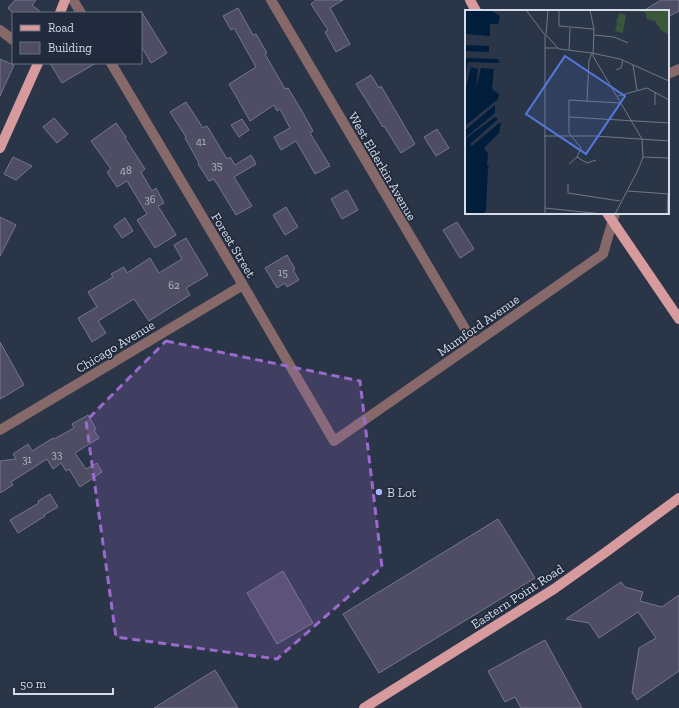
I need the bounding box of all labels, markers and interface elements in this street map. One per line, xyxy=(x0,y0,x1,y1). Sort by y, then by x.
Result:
inset map xyxy=(465,10,669,214)
legend xyxy=(12,12,142,64)
text: Road xyxy=(48,21,74,35)
text: Building xyxy=(48,41,92,55)
street label: West Elderkin Avenue xyxy=(345,109,420,223)
house number: 41 xyxy=(196,135,207,148)
house number: 35 xyxy=(211,159,223,172)
house number: 48 xyxy=(120,164,132,177)
house number: 36 xyxy=(144,193,156,206)
street label: Forest Street xyxy=(208,210,259,281)
house number: 15 xyxy=(278,266,288,279)
house number: 62 xyxy=(168,279,180,292)
street label: Mumford Avenue xyxy=(434,292,522,359)
street label: Chicago Avenue xyxy=(73,317,157,376)
house number: 33 xyxy=(52,448,62,461)
house number: 31 xyxy=(22,453,33,466)
place label: B Lot xyxy=(387,485,417,500)
marker: B Lot xyxy=(374,487,384,497)
street label: Eastern Point Road xyxy=(468,561,566,632)
scale bar xyxy=(14,670,113,696)
text: 50 m xyxy=(20,677,47,691)

